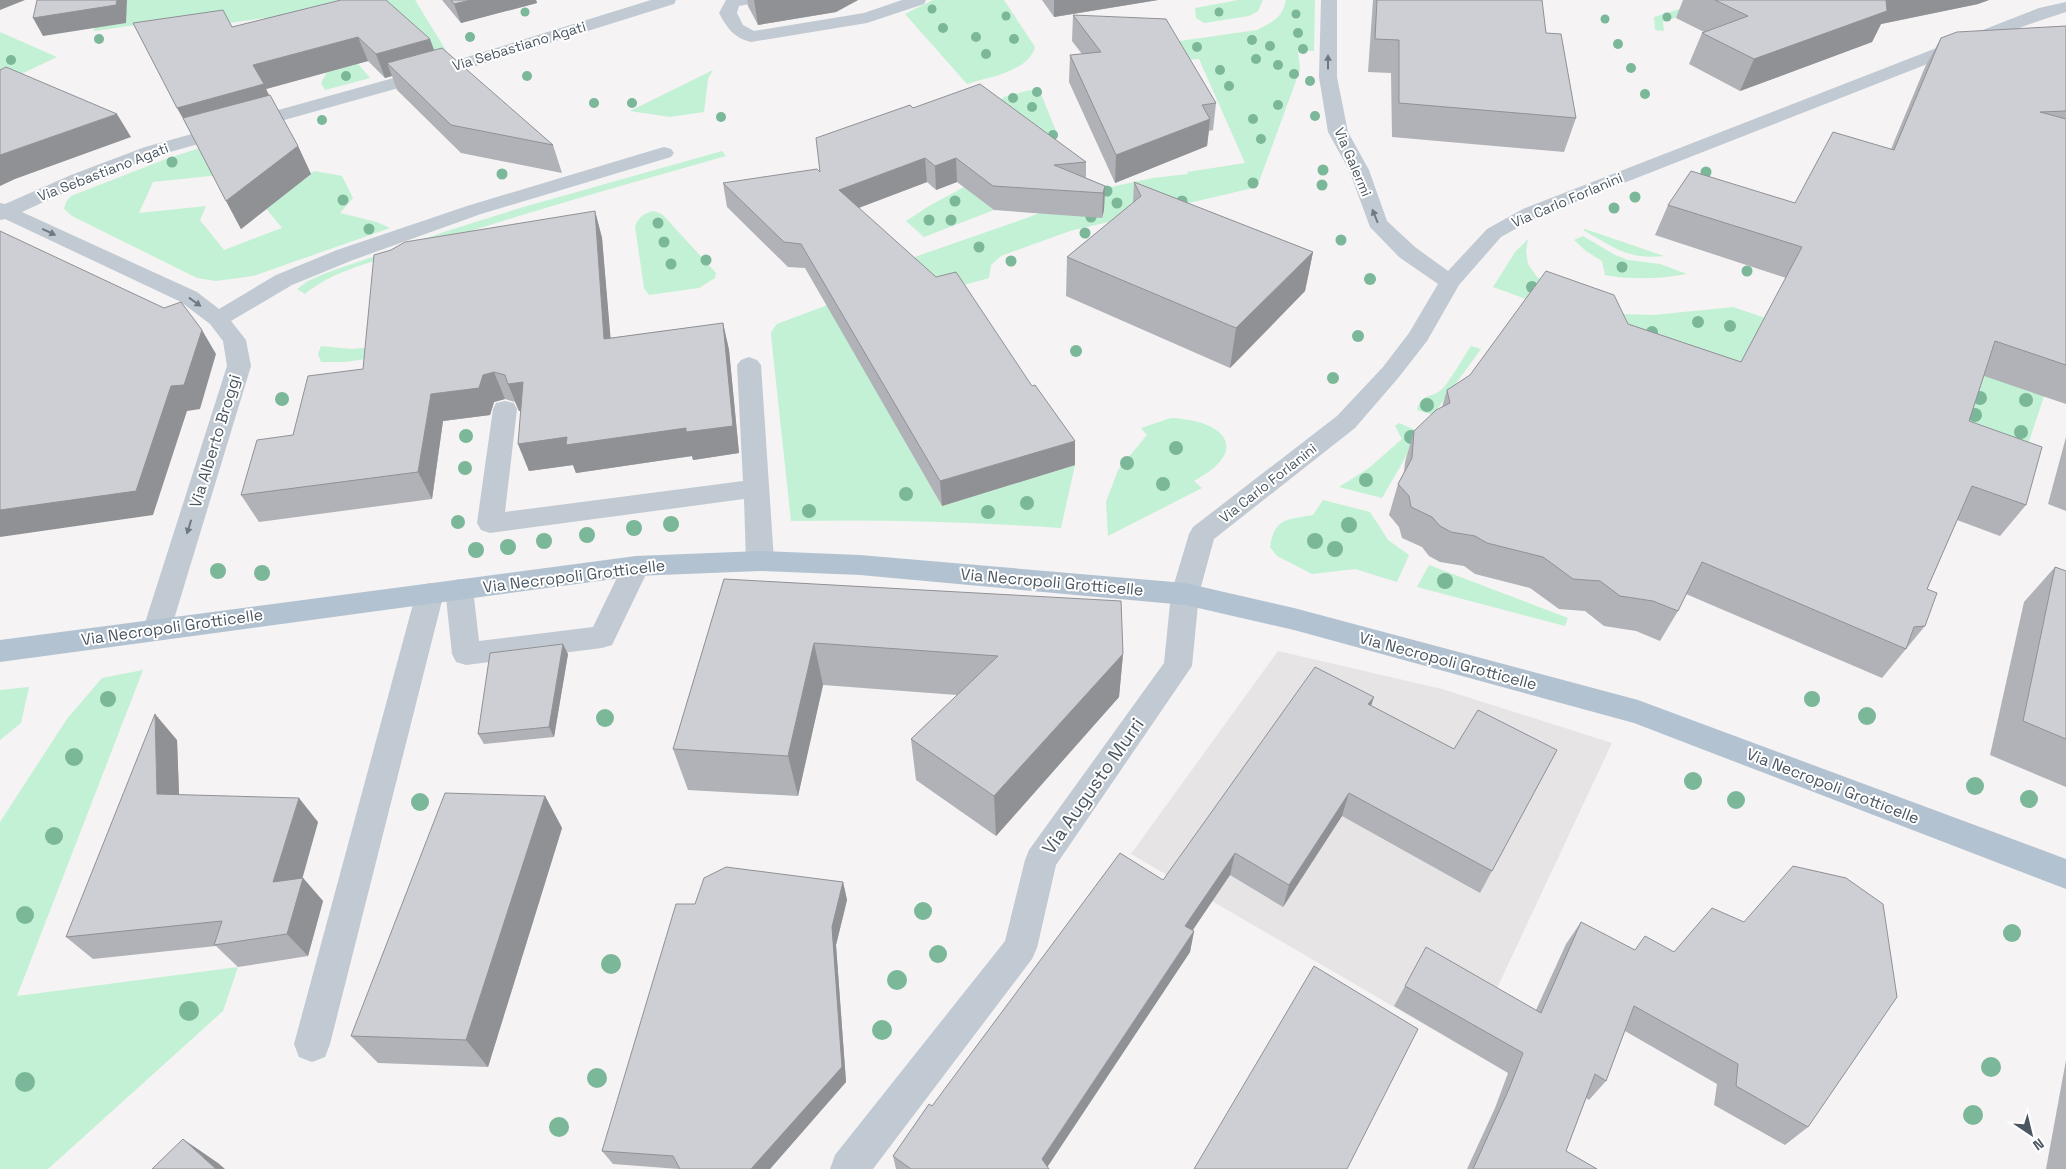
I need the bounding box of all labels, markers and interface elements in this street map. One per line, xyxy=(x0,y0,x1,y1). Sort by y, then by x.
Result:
street label: Via Sebastiano Agati xyxy=(450,17,588,75)
one-way arrow xyxy=(1324,54,1332,70)
street label: Via Galermi xyxy=(1330,125,1376,199)
street label: Via Sebastiano Agati xyxy=(35,139,171,205)
street label: Via Carlo Forlanini xyxy=(1509,169,1625,231)
one-way arrow xyxy=(1371,208,1379,223)
one-way arrow xyxy=(42,228,56,236)
one-way arrow xyxy=(188,297,202,307)
street label: Via Alberto Broggi xyxy=(185,372,245,510)
street label: Via Carlo Forlanini xyxy=(1216,439,1320,527)
one-way arrow xyxy=(184,520,192,535)
street label: Via Necropoli Grotticelle xyxy=(482,554,666,598)
street label: Via Necropoli Grotticelle xyxy=(960,564,1144,600)
street label: Via Necropoli Grotticelle xyxy=(80,604,264,650)
street label: Via Necropoli Grotticelle xyxy=(1357,627,1539,695)
street label: Via Augusto Murri xyxy=(1037,713,1149,859)
street label: Via Necropoli Grotticelle xyxy=(1744,743,1922,829)
north arrow xyxy=(2006,1109,2056,1159)
text: N xyxy=(2029,1135,2047,1155)

